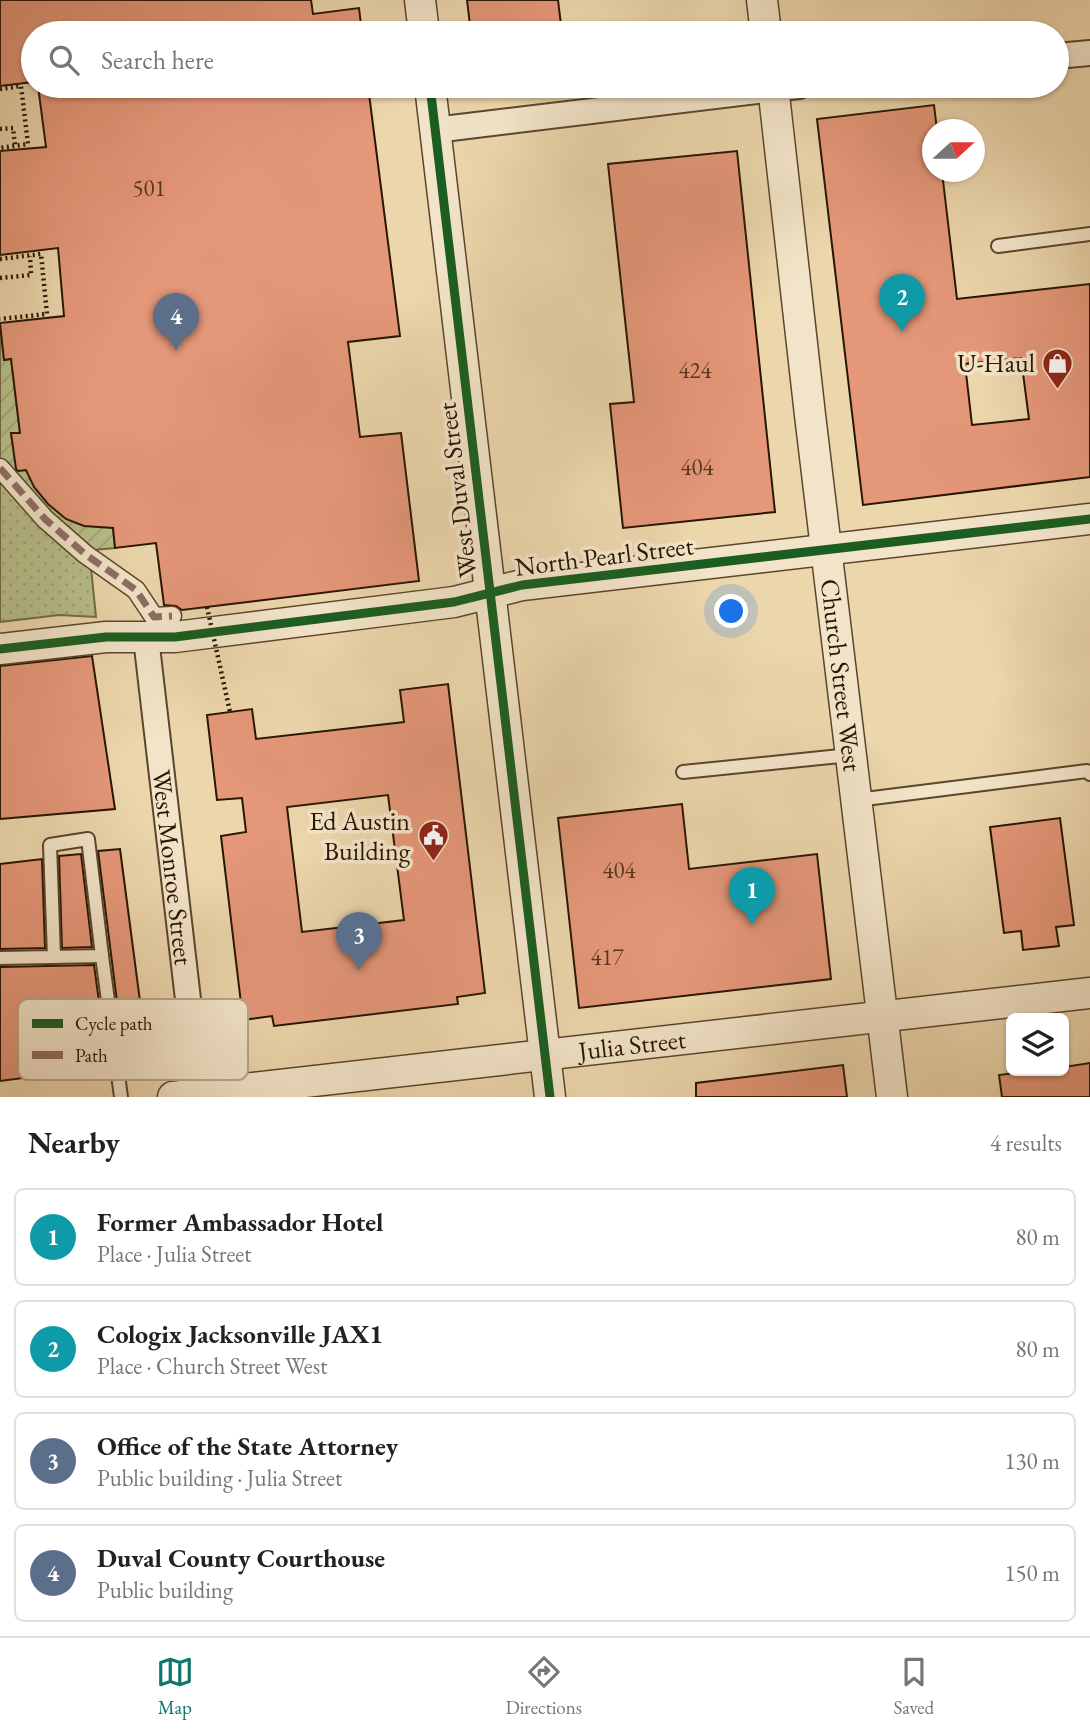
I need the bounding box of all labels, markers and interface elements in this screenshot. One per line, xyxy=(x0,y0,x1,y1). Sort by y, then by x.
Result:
search box xyxy=(21,21,1069,98)
icon: search xyxy=(45,41,83,79)
text: Search here xyxy=(101,43,214,77)
north arrow xyxy=(922,119,985,182)
house number: 501 xyxy=(132,173,166,203)
pin: 2 xyxy=(879,274,925,332)
pin: 4 xyxy=(153,293,199,351)
place label: U-Haul xyxy=(957,346,1035,380)
shop icon: U-Haul xyxy=(1041,346,1075,390)
house number: 424 xyxy=(678,355,713,385)
street label: West Duval Street xyxy=(429,400,485,580)
house number: 404 xyxy=(680,452,715,482)
street label: North Pearl Street xyxy=(513,528,695,584)
street label: Church Street West xyxy=(813,577,870,773)
your location xyxy=(714,594,748,628)
street label: West Monroe Street xyxy=(144,768,201,967)
place label: Ed Austin Building xyxy=(309,804,411,868)
public building icon: Ed Austin Building xyxy=(416,819,450,863)
house number: 404 xyxy=(602,855,637,885)
pin: 1 xyxy=(729,867,775,925)
pin: 3 xyxy=(336,912,382,970)
house number: 417 xyxy=(590,942,625,972)
legend xyxy=(18,999,248,1080)
text: Cycle path xyxy=(75,1011,153,1036)
map controls xyxy=(1006,1013,1069,1076)
button: layers xyxy=(1006,1013,1069,1076)
street label: Julia Street xyxy=(575,1022,688,1068)
text: Path xyxy=(75,1043,108,1068)
text: Nearby xyxy=(28,1123,120,1162)
text: 4 results xyxy=(990,1128,1062,1158)
text: Former Ambassador Hotel xyxy=(97,1205,384,1239)
text: 1 xyxy=(47,1222,59,1252)
text: 80 m xyxy=(1015,1222,1060,1252)
text: Place · Julia Street xyxy=(97,1239,251,1269)
text: Cologix Jacksonville JAX1 xyxy=(97,1317,383,1351)
text: 2 xyxy=(47,1334,59,1364)
text: 80 m xyxy=(1015,1334,1060,1364)
text: Place · Church Street West xyxy=(97,1351,327,1381)
text: Office of the State Attorney xyxy=(97,1429,398,1463)
text: 3 xyxy=(47,1446,59,1476)
text: 130 m xyxy=(1004,1446,1060,1476)
text: Public building · Julia Street xyxy=(97,1463,342,1493)
text: Duval County Courthouse xyxy=(97,1541,385,1575)
text: 4 xyxy=(47,1558,59,1588)
text: 150 m xyxy=(1004,1558,1060,1588)
text: Public building xyxy=(97,1575,233,1605)
tab: Map xyxy=(156,1653,194,1720)
tab: Directions xyxy=(505,1653,582,1720)
tab: Saved xyxy=(893,1653,934,1720)

